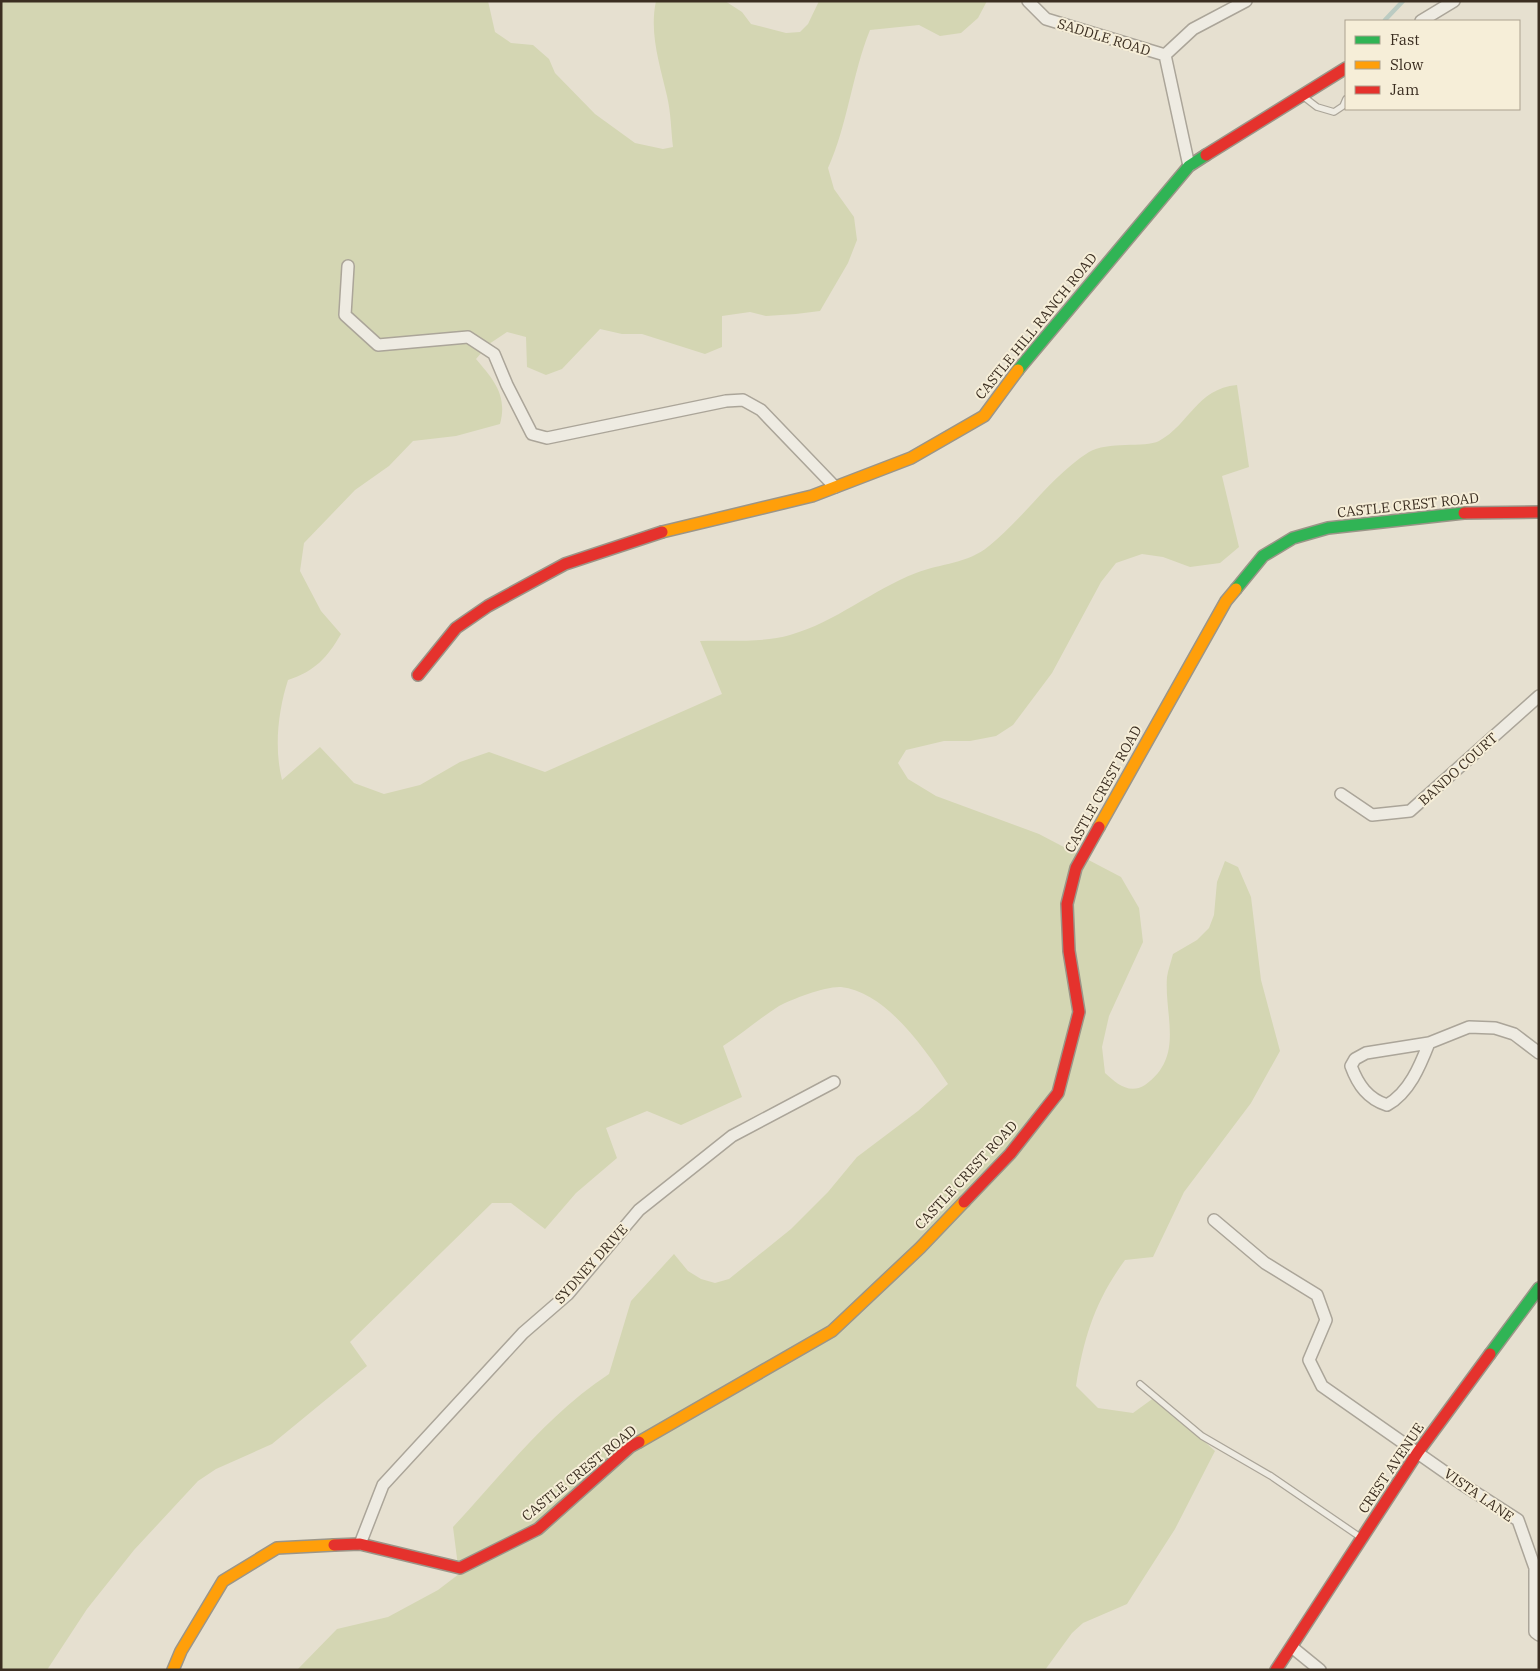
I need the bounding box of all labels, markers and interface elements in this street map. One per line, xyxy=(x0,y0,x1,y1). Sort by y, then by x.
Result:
street label: SADDLE ROAD xyxy=(1055,14,1153,60)
legend xyxy=(1345,20,1520,110)
text: Fast xyxy=(1390,30,1420,49)
text: Slow xyxy=(1390,55,1424,74)
text: Jam xyxy=(1390,80,1419,99)
street label: CASTLE HILL RANCH ROAD xyxy=(971,249,1101,403)
street label: CASTLE CREST ROAD xyxy=(1336,489,1480,521)
street label: CASTLE CREST ROAD xyxy=(1061,722,1145,856)
street label: BANDO COURT xyxy=(1415,729,1501,809)
street label: CASTLE CREST ROAD xyxy=(911,1117,1021,1233)
street label: SYDNEY DRIVE xyxy=(551,1220,631,1308)
street label: CREST AVENUE xyxy=(1354,1419,1428,1517)
street label: CASTLE CREST ROAD xyxy=(518,1421,640,1525)
street label: VISTA LANE xyxy=(1441,1464,1517,1526)

